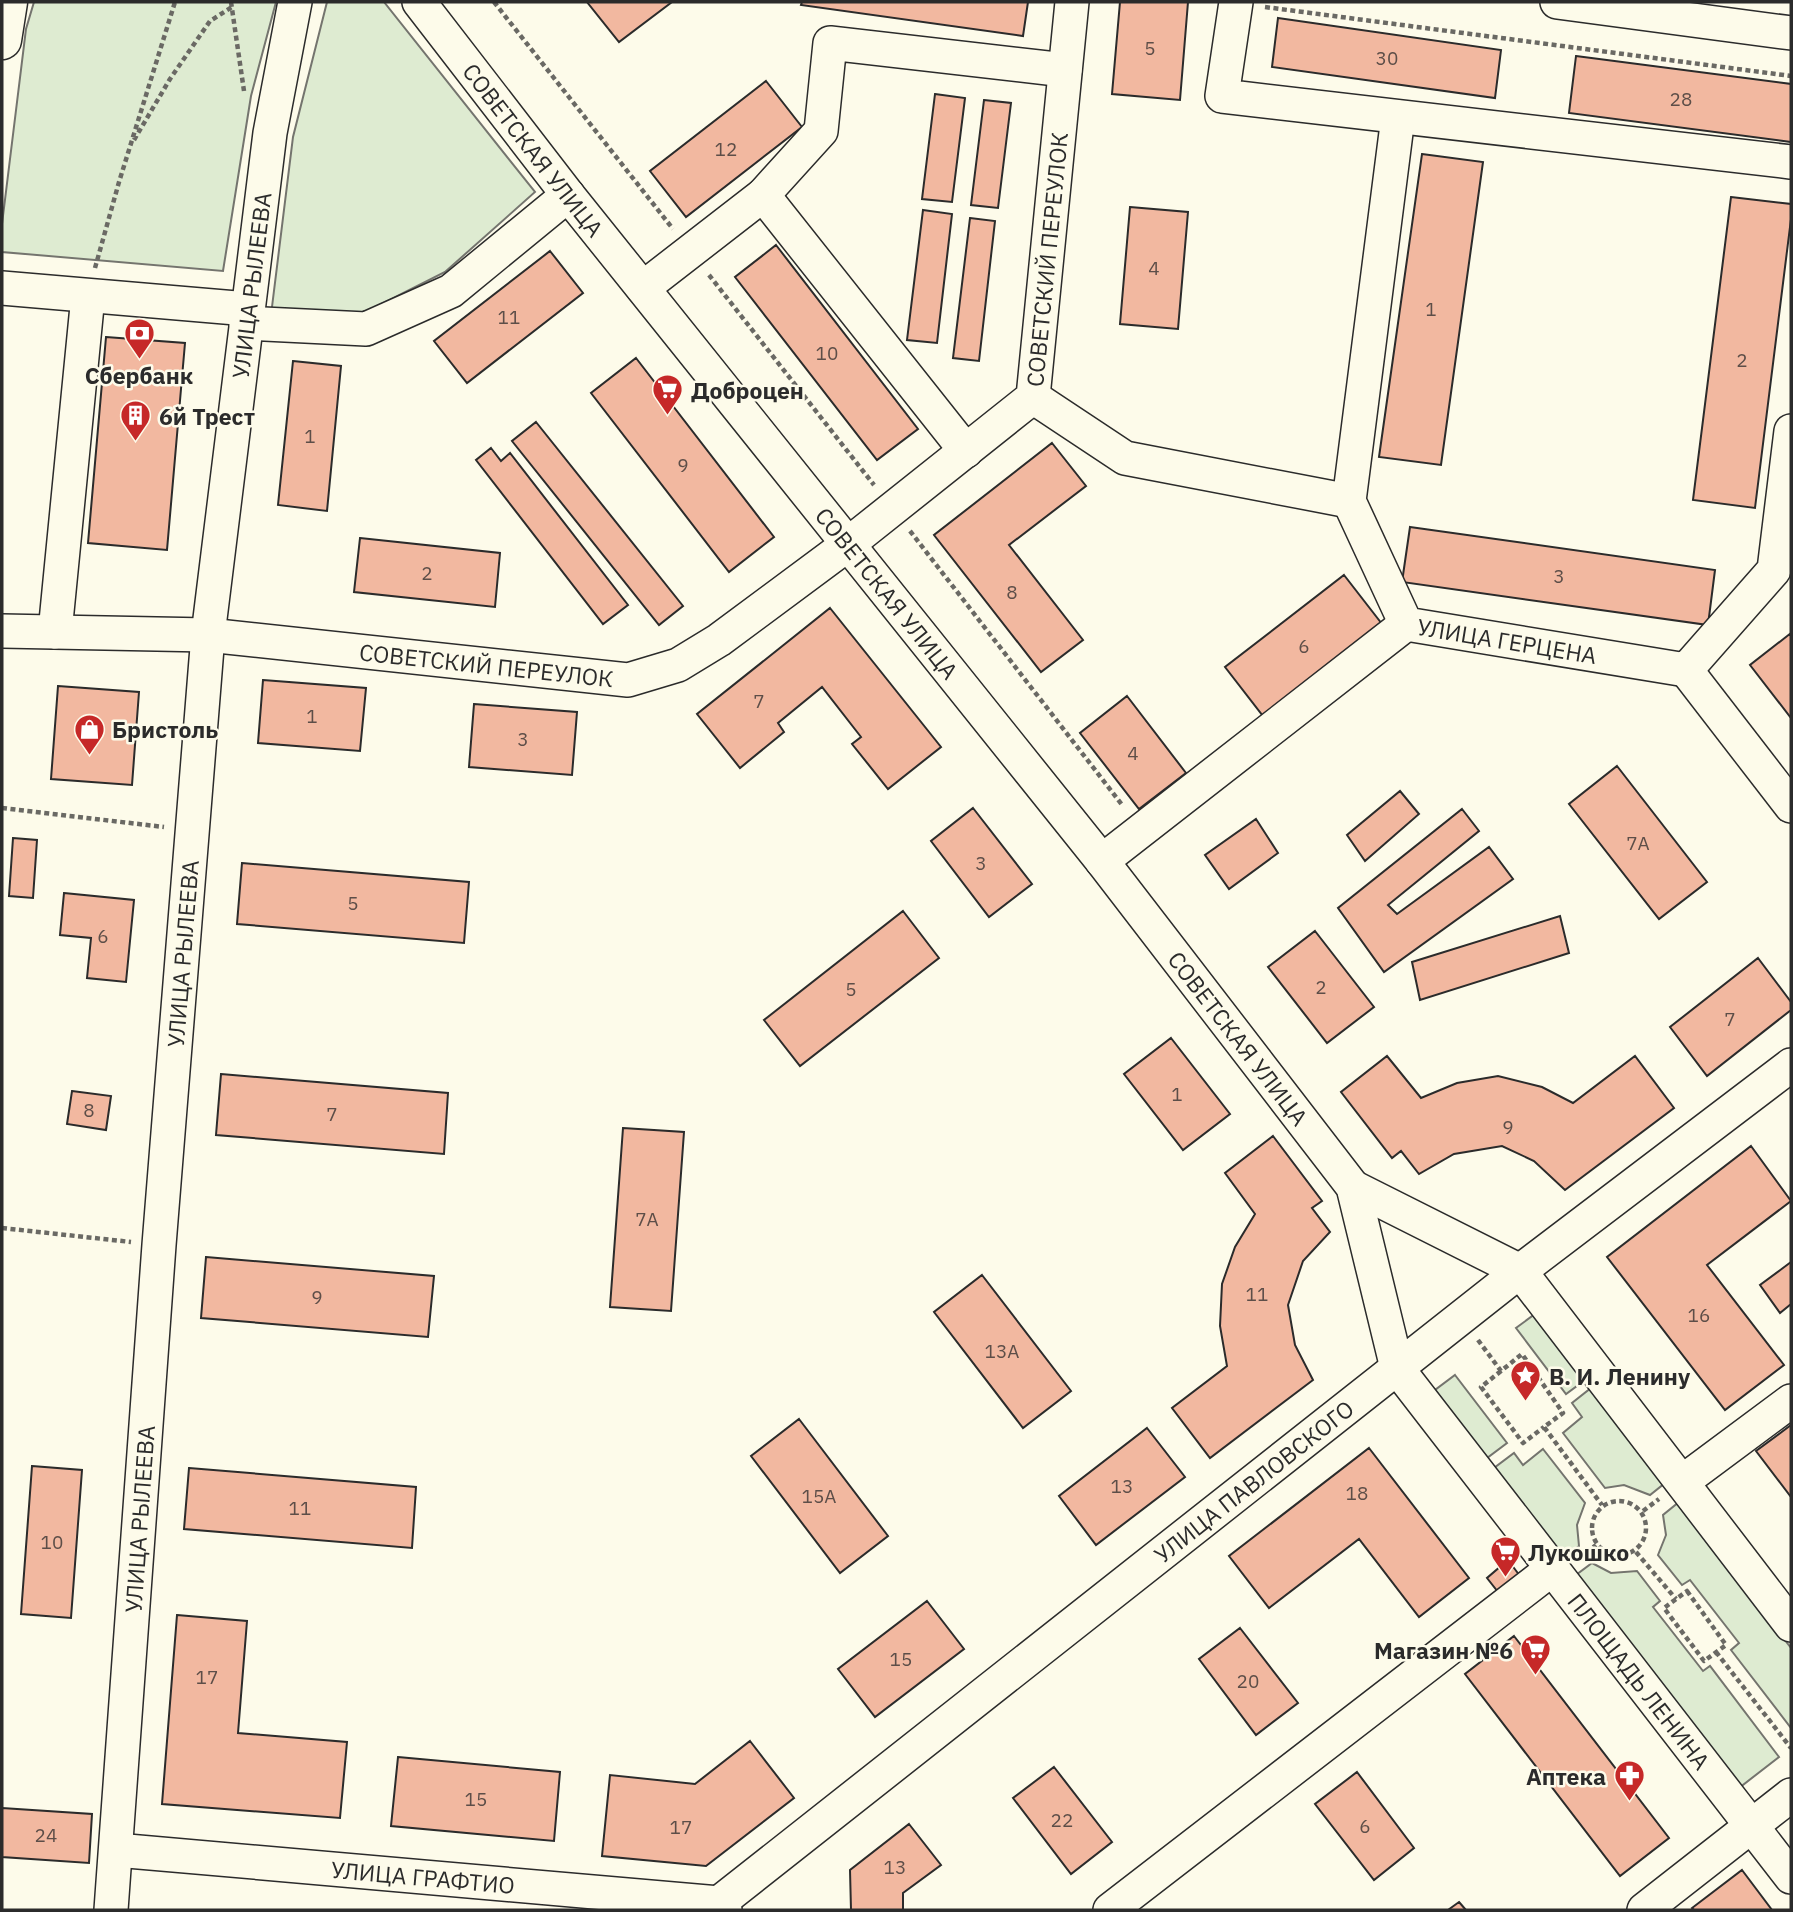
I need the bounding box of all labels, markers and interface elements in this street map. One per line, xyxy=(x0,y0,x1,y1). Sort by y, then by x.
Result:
house number: 5 xyxy=(1144,36,1156,60)
house number: 30 xyxy=(1376,46,1398,70)
street label: СОВЕТСКАЯ УЛИЦА xyxy=(457,57,611,243)
house number: 28 xyxy=(1670,87,1692,111)
street label: СОВЕТСКИЙ ПЕРЕУЛОК xyxy=(1019,131,1074,388)
house number: 12 xyxy=(715,137,737,161)
street label: УЛИЦА РЫЛЕЕВА xyxy=(225,190,278,380)
house number: 4 xyxy=(1148,256,1160,280)
house number: 1 xyxy=(1425,297,1437,321)
house number: 11 xyxy=(498,305,520,329)
bank icon: Сбербанк xyxy=(122,317,156,361)
house number: 10 xyxy=(816,341,838,365)
house number: 2 xyxy=(1736,348,1748,372)
place label: Сбербанк xyxy=(85,360,193,390)
supermarket icon: Доброцен xyxy=(651,373,685,417)
place label: Доброцен xyxy=(691,375,804,405)
building icon: 6й Трест xyxy=(119,399,153,443)
place label: 6й Трест xyxy=(159,401,255,431)
house number: 1 xyxy=(304,424,316,448)
house number: 9 xyxy=(677,453,689,477)
street label: СОВЕТСКАЯ УЛИЦА xyxy=(809,501,965,685)
house number: 2 xyxy=(421,561,433,585)
house number: 3 xyxy=(1553,564,1565,588)
house number: 8 xyxy=(1006,580,1018,604)
street label: УЛИЦА ГЕРЦЕНА xyxy=(1415,611,1599,670)
house number: 6 xyxy=(1298,634,1310,658)
street label: СОВЕТСКИЙ ПЕРЕУЛОК xyxy=(358,636,615,693)
house number: 7 xyxy=(753,689,765,713)
house number: 1 xyxy=(306,704,318,728)
shop icon: Бристоль xyxy=(72,712,106,756)
place label: Бристоль xyxy=(112,714,218,744)
house number: 3 xyxy=(517,727,529,751)
house number: 4 xyxy=(1127,741,1139,765)
house number: 7А xyxy=(1626,831,1650,855)
house number: 3 xyxy=(975,851,987,875)
street label: УЛИЦА РЫЛЕЕВА xyxy=(160,859,205,1048)
house number: 5 xyxy=(347,891,359,915)
house number: 6 xyxy=(97,924,109,948)
street label: СОВЕТСКАЯ УЛИЦА xyxy=(1162,945,1315,1131)
house number: 2 xyxy=(1315,975,1327,999)
house number: 5 xyxy=(845,977,857,1001)
house number: 7 xyxy=(1724,1007,1736,1031)
house number: 1 xyxy=(1171,1082,1183,1106)
house number: 8 xyxy=(83,1098,95,1122)
house number: 7 xyxy=(326,1102,338,1126)
house number: 9 xyxy=(1502,1115,1514,1139)
house number: 7А xyxy=(635,1207,659,1231)
house number: 11 xyxy=(1246,1282,1268,1306)
house number: 9 xyxy=(311,1285,323,1309)
house number: 16 xyxy=(1688,1303,1710,1327)
house number: 13А xyxy=(985,1339,1019,1363)
place icon: В. И. Ленину xyxy=(1509,1359,1543,1403)
place label: В. И. Ленину xyxy=(1549,1361,1691,1391)
street label: УЛИЦА ПАВЛОВСКОГО xyxy=(1148,1393,1360,1569)
street label: УЛИЦА РЫЛЕЕВА xyxy=(118,1424,161,1614)
house number: 13 xyxy=(1111,1474,1133,1498)
house number: 18 xyxy=(1346,1481,1368,1505)
house number: 15А xyxy=(802,1484,836,1508)
house number: 11 xyxy=(289,1496,311,1520)
house number: 10 xyxy=(41,1530,63,1554)
supermarket icon: Лукошко xyxy=(1488,1535,1522,1579)
place label: Лукошко xyxy=(1528,1537,1629,1567)
street label: ПЛОЩАДЬ ЛЕНИНА xyxy=(1562,1587,1717,1776)
supermarket icon: Магазин №6 xyxy=(1519,1633,1553,1677)
place label: Магазин №6 xyxy=(1374,1635,1513,1665)
house number: 15 xyxy=(890,1647,912,1671)
house number: 17 xyxy=(196,1665,218,1689)
house number: 20 xyxy=(1237,1669,1259,1693)
pharmacy icon: Аптека xyxy=(1612,1759,1646,1803)
place label: Аптека xyxy=(1526,1761,1606,1791)
house number: 15 xyxy=(465,1787,487,1811)
house number: 22 xyxy=(1051,1808,1073,1832)
house number: 6 xyxy=(1359,1814,1371,1838)
house number: 17 xyxy=(670,1815,692,1839)
house number: 24 xyxy=(35,1823,57,1847)
street label: УЛИЦА ГРАФТИО xyxy=(330,1854,516,1900)
house number: 13 xyxy=(884,1855,906,1879)

